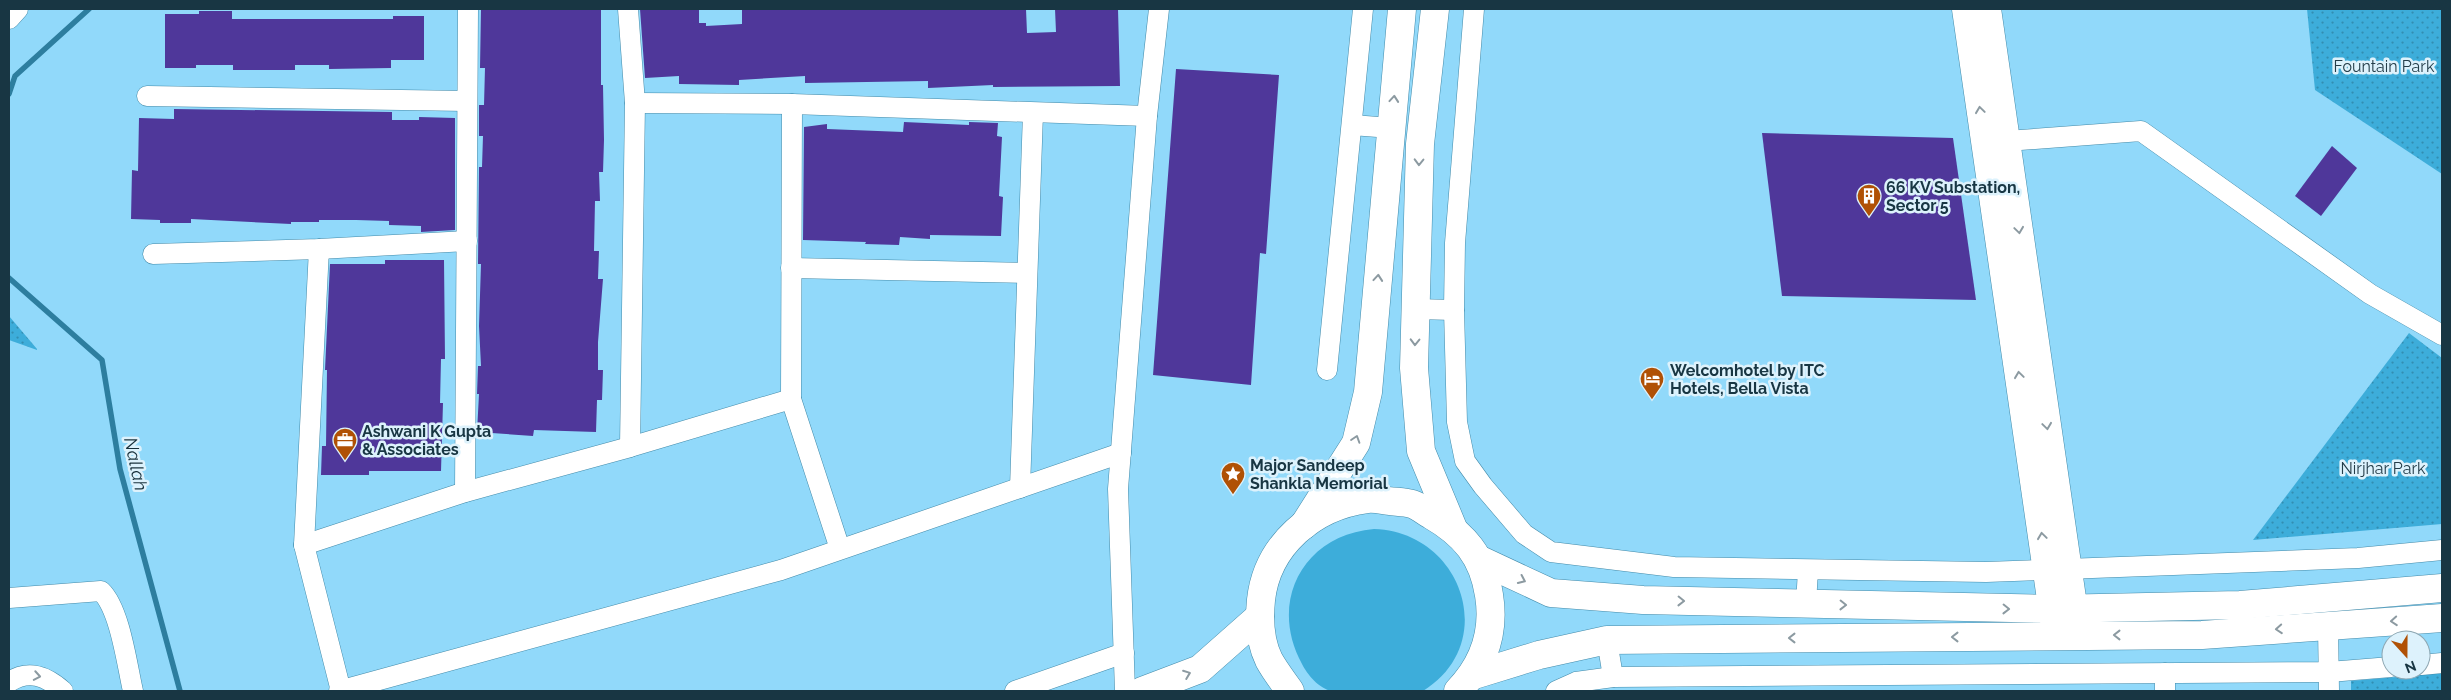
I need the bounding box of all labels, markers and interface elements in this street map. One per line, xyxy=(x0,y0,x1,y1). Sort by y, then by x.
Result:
park label: Fountain Park xyxy=(2334,57,2435,76)
one-way arrow xyxy=(1388,95,1399,103)
one-way arrow xyxy=(1976,106,1986,114)
one-way arrow xyxy=(1414,158,1424,166)
place label: 66 KV Substation, Sector 5 xyxy=(1886,178,2020,215)
building icon: 66 KV Substation, Sector 5 xyxy=(1856,183,1882,217)
one-way arrow xyxy=(2013,227,2024,235)
one-way arrow xyxy=(1372,274,1383,282)
one-way arrow xyxy=(1409,338,1420,346)
place label: Welcomhotel by ITC Hotels, Bella Vista xyxy=(1670,361,1825,398)
hotel icon: Welcomhotel by ITC Hotels, Bella Vista xyxy=(1639,366,1665,400)
one-way arrow xyxy=(2014,370,2025,378)
one-way arrow xyxy=(2042,421,2052,430)
place label: Ashwani K Gupta & Associates xyxy=(362,422,491,459)
office icon: Ashwani K Gupta & Associates xyxy=(332,427,358,461)
water label: Nallah xyxy=(120,435,152,493)
one-way arrow xyxy=(1351,435,1361,444)
place label: Major Sandeep Shankla Memorial xyxy=(1250,456,1389,493)
park label: Nirjhar Park xyxy=(2340,459,2426,478)
place icon: Major Sandeep Shankla Memorial xyxy=(1220,461,1246,495)
one-way arrow xyxy=(2037,531,2048,539)
one-way arrow xyxy=(1517,573,1526,584)
one-way arrow xyxy=(1678,596,1685,606)
one-way arrow xyxy=(1840,600,1848,610)
one-way arrow xyxy=(2002,603,2010,614)
one-way arrow xyxy=(2389,616,2397,627)
one-way arrow xyxy=(2275,624,2283,635)
one-way arrow xyxy=(2113,630,2120,640)
north arrow xyxy=(2381,630,2431,680)
one-way arrow xyxy=(1950,631,1958,642)
one-way arrow xyxy=(1788,633,1796,643)
text: N xyxy=(2403,658,2419,677)
one-way arrow xyxy=(1182,670,1191,680)
one-way arrow xyxy=(33,671,42,681)

